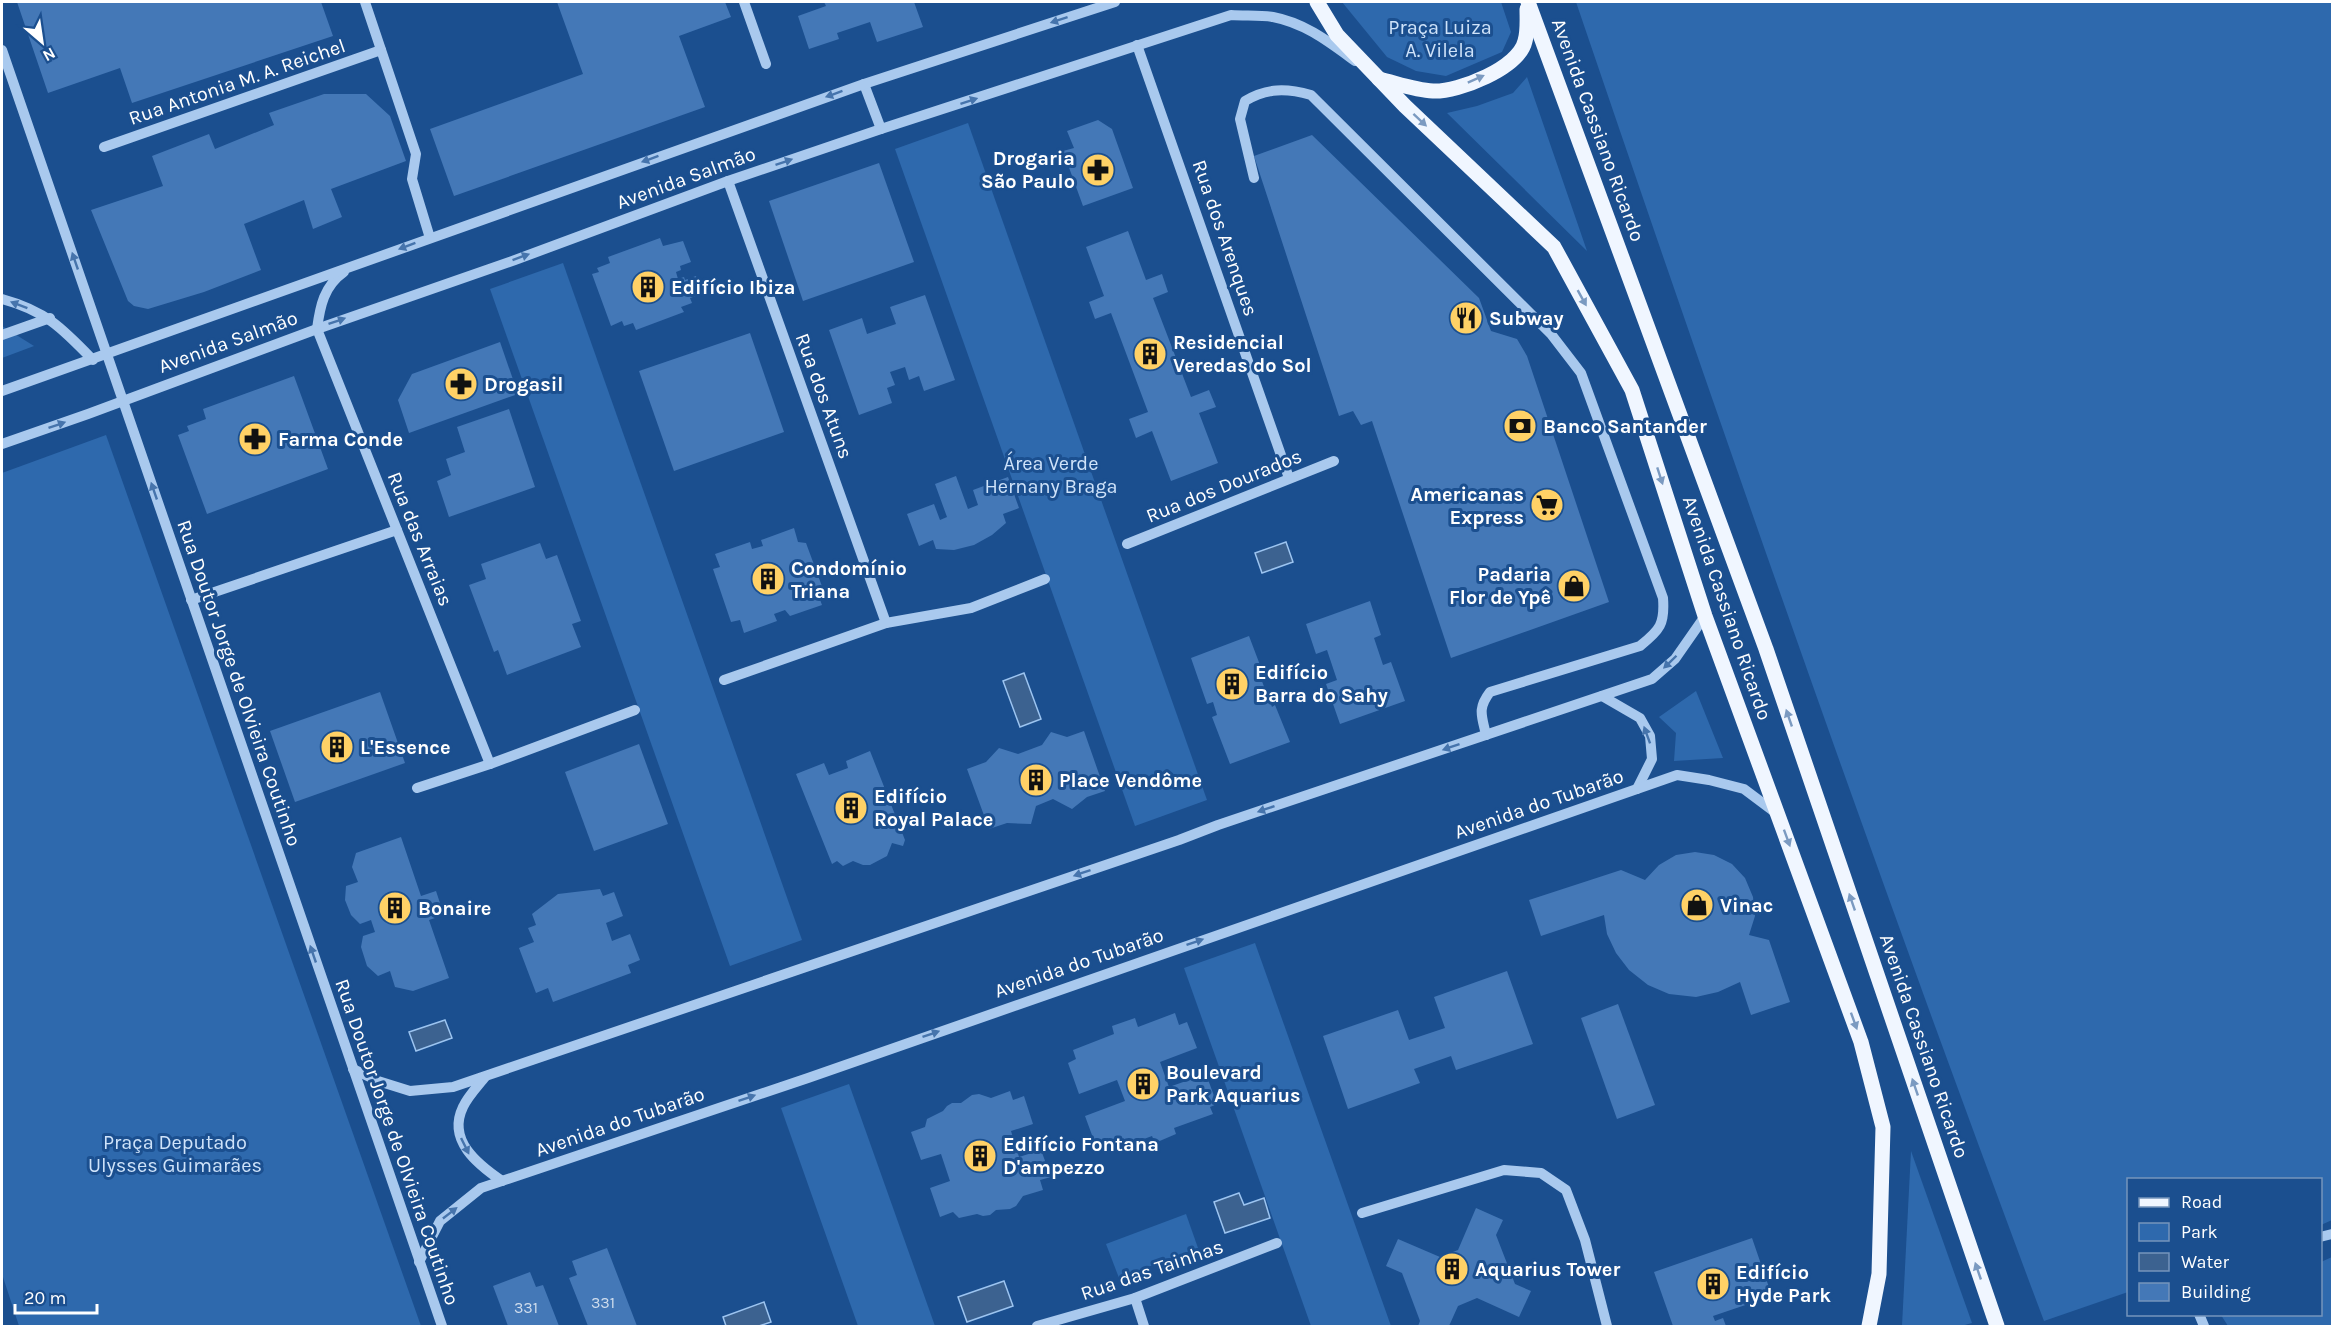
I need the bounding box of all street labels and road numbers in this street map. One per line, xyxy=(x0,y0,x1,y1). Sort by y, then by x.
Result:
street label: Avenida Cassiano Ricardo xyxy=(1547,15,1649,245)
street label: Rua Antonia M. A. Reichel xyxy=(126,34,348,130)
street label: Avenida Salmão xyxy=(613,142,759,214)
street label: Rua dos Arenques xyxy=(1187,157,1263,319)
street label: Avenida Salmão xyxy=(155,306,301,378)
street label: Rua dos Atuns xyxy=(791,330,857,462)
street label: Rua dos Dourados xyxy=(1143,444,1305,528)
street label: Rua das Arraias xyxy=(383,469,457,609)
street label: Avenida Cassiano Ricardo xyxy=(1678,493,1776,723)
street label: Rua Doutor Jorge de Olvieira Coutinho xyxy=(172,517,306,849)
street label: Avenida do Tubarão xyxy=(1451,764,1627,844)
street label: Avenida do Tubarão xyxy=(991,923,1167,1003)
street label: Avenida Cassiano Ricardo xyxy=(1875,931,1973,1161)
street label: Rua Doutor Jorge de Olvieira Coutinho xyxy=(330,976,464,1308)
street label: Avenida do Tubarão xyxy=(532,1082,708,1162)
street label: Rua das Tainhas xyxy=(1078,1235,1226,1305)

